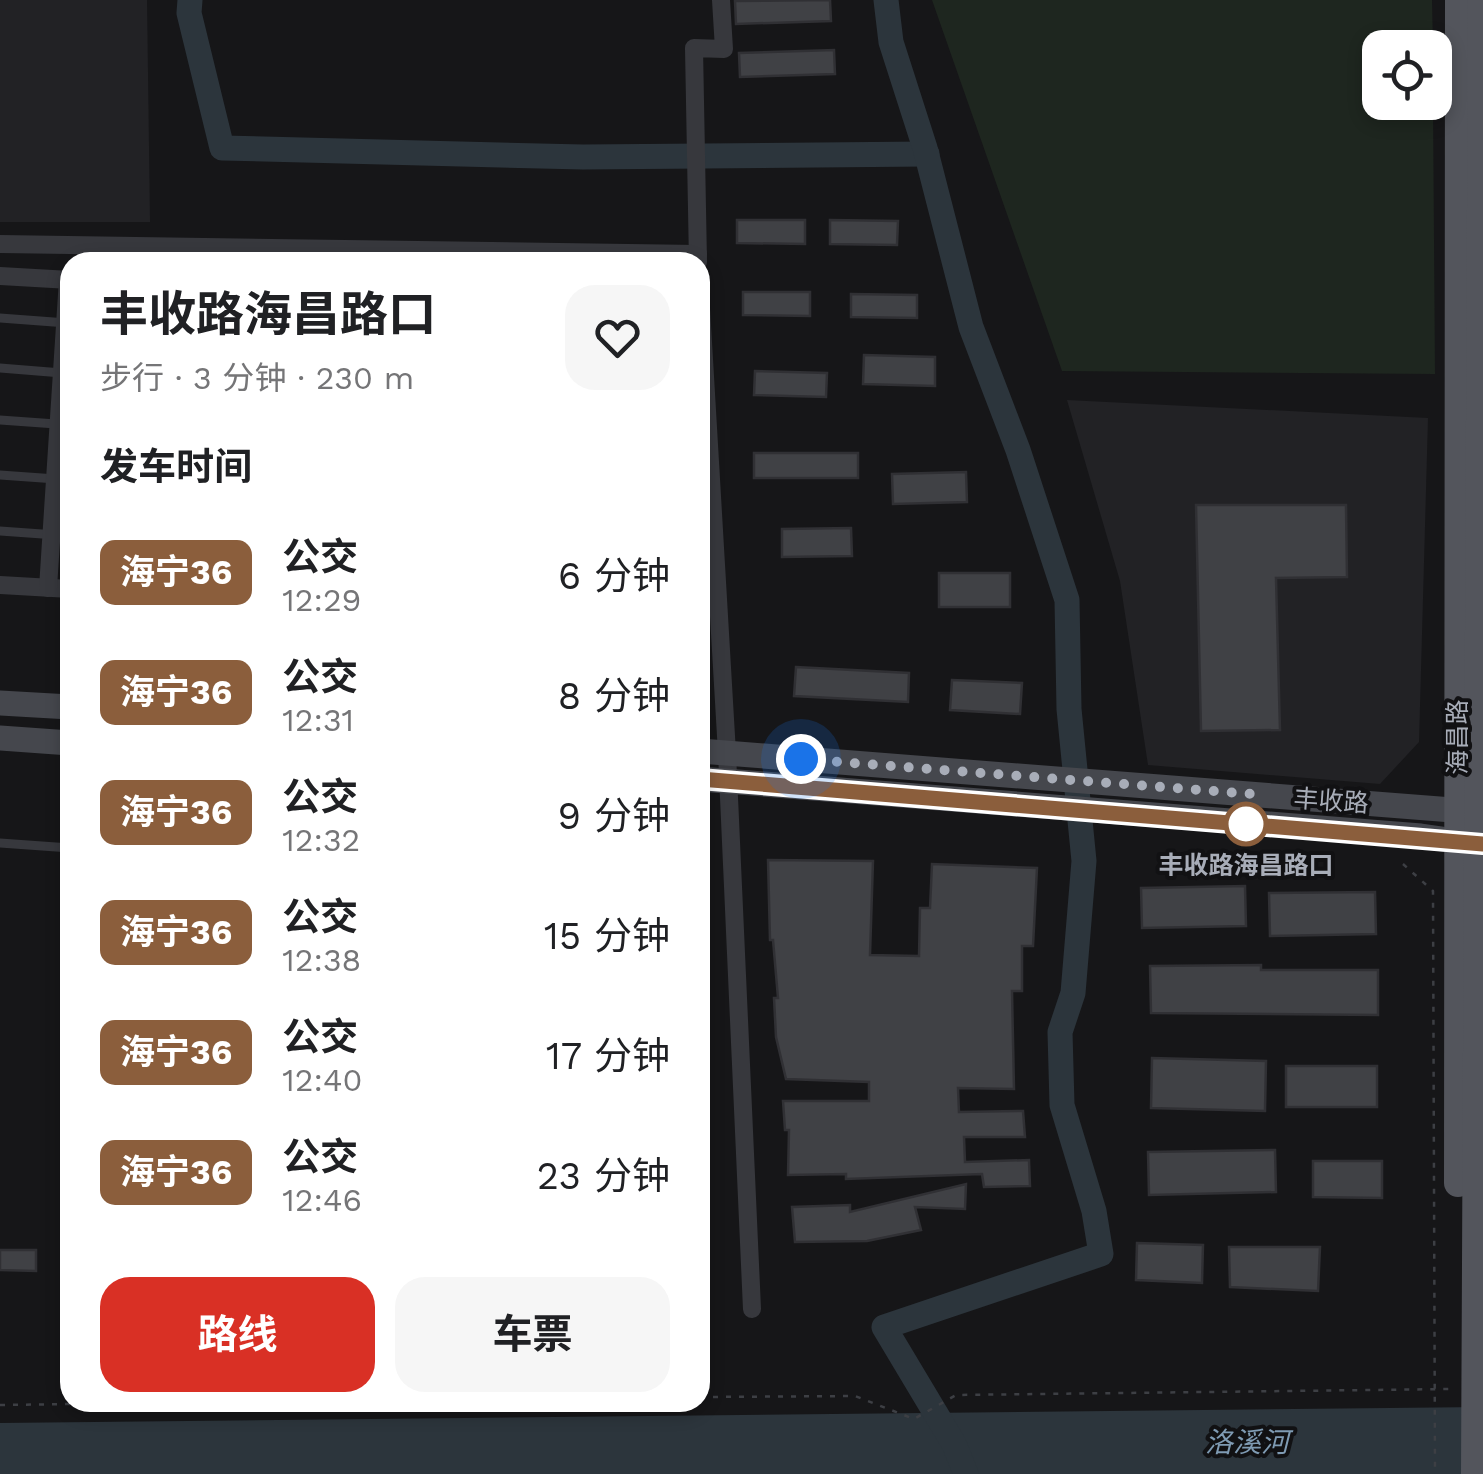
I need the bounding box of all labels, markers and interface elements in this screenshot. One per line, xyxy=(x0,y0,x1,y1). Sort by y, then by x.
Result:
map controls xyxy=(1362,30,1452,120)
button: locate xyxy=(1362,30,1452,120)
button: heart xyxy=(565,285,670,390)
text: 丰收路海昌路口 xyxy=(100,286,436,343)
text: 步行 · 3 分钟 · 230 m xyxy=(100,359,414,397)
text: 发车时间 xyxy=(100,445,252,489)
text: 公交 xyxy=(282,535,358,579)
text: 海宁36 xyxy=(120,551,232,593)
text: 6 分钟 xyxy=(558,554,670,598)
text: 12:29 xyxy=(282,581,361,619)
text: 公交 xyxy=(282,655,358,699)
text: 海宁36 xyxy=(120,671,232,713)
text: 8 分钟 xyxy=(558,674,670,718)
street label: 海昌路 xyxy=(1443,699,1472,775)
text: 12:31 xyxy=(282,701,354,739)
your location xyxy=(776,734,826,784)
text: 公交 xyxy=(282,775,358,819)
street label: 丰收路 xyxy=(1293,784,1369,818)
text: 海宁36 xyxy=(120,791,232,833)
text: 9 分钟 xyxy=(558,794,670,838)
marker: 丰收路海昌路口 xyxy=(1225,803,1267,845)
text: 12:32 xyxy=(282,821,360,859)
place label: 丰收路海昌路口 xyxy=(1158,851,1334,880)
text: 公交 xyxy=(282,895,358,939)
text: 海宁36 xyxy=(120,911,232,953)
text: 15 分钟 xyxy=(544,914,670,958)
text: 12:38 xyxy=(282,941,361,979)
text: 公交 xyxy=(282,1015,358,1059)
text: 海宁36 xyxy=(120,1031,232,1073)
text: 17 分钟 xyxy=(546,1034,670,1078)
text: 12:40 xyxy=(282,1061,362,1099)
text: 公交 xyxy=(282,1135,358,1179)
text: 海宁36 xyxy=(120,1151,232,1193)
text: 23 分钟 xyxy=(537,1154,670,1198)
text: 12:46 xyxy=(282,1181,362,1219)
button: 路线 xyxy=(100,1277,375,1392)
button: 车票 xyxy=(395,1277,670,1392)
water label: 洛溪河 xyxy=(1205,1426,1294,1459)

